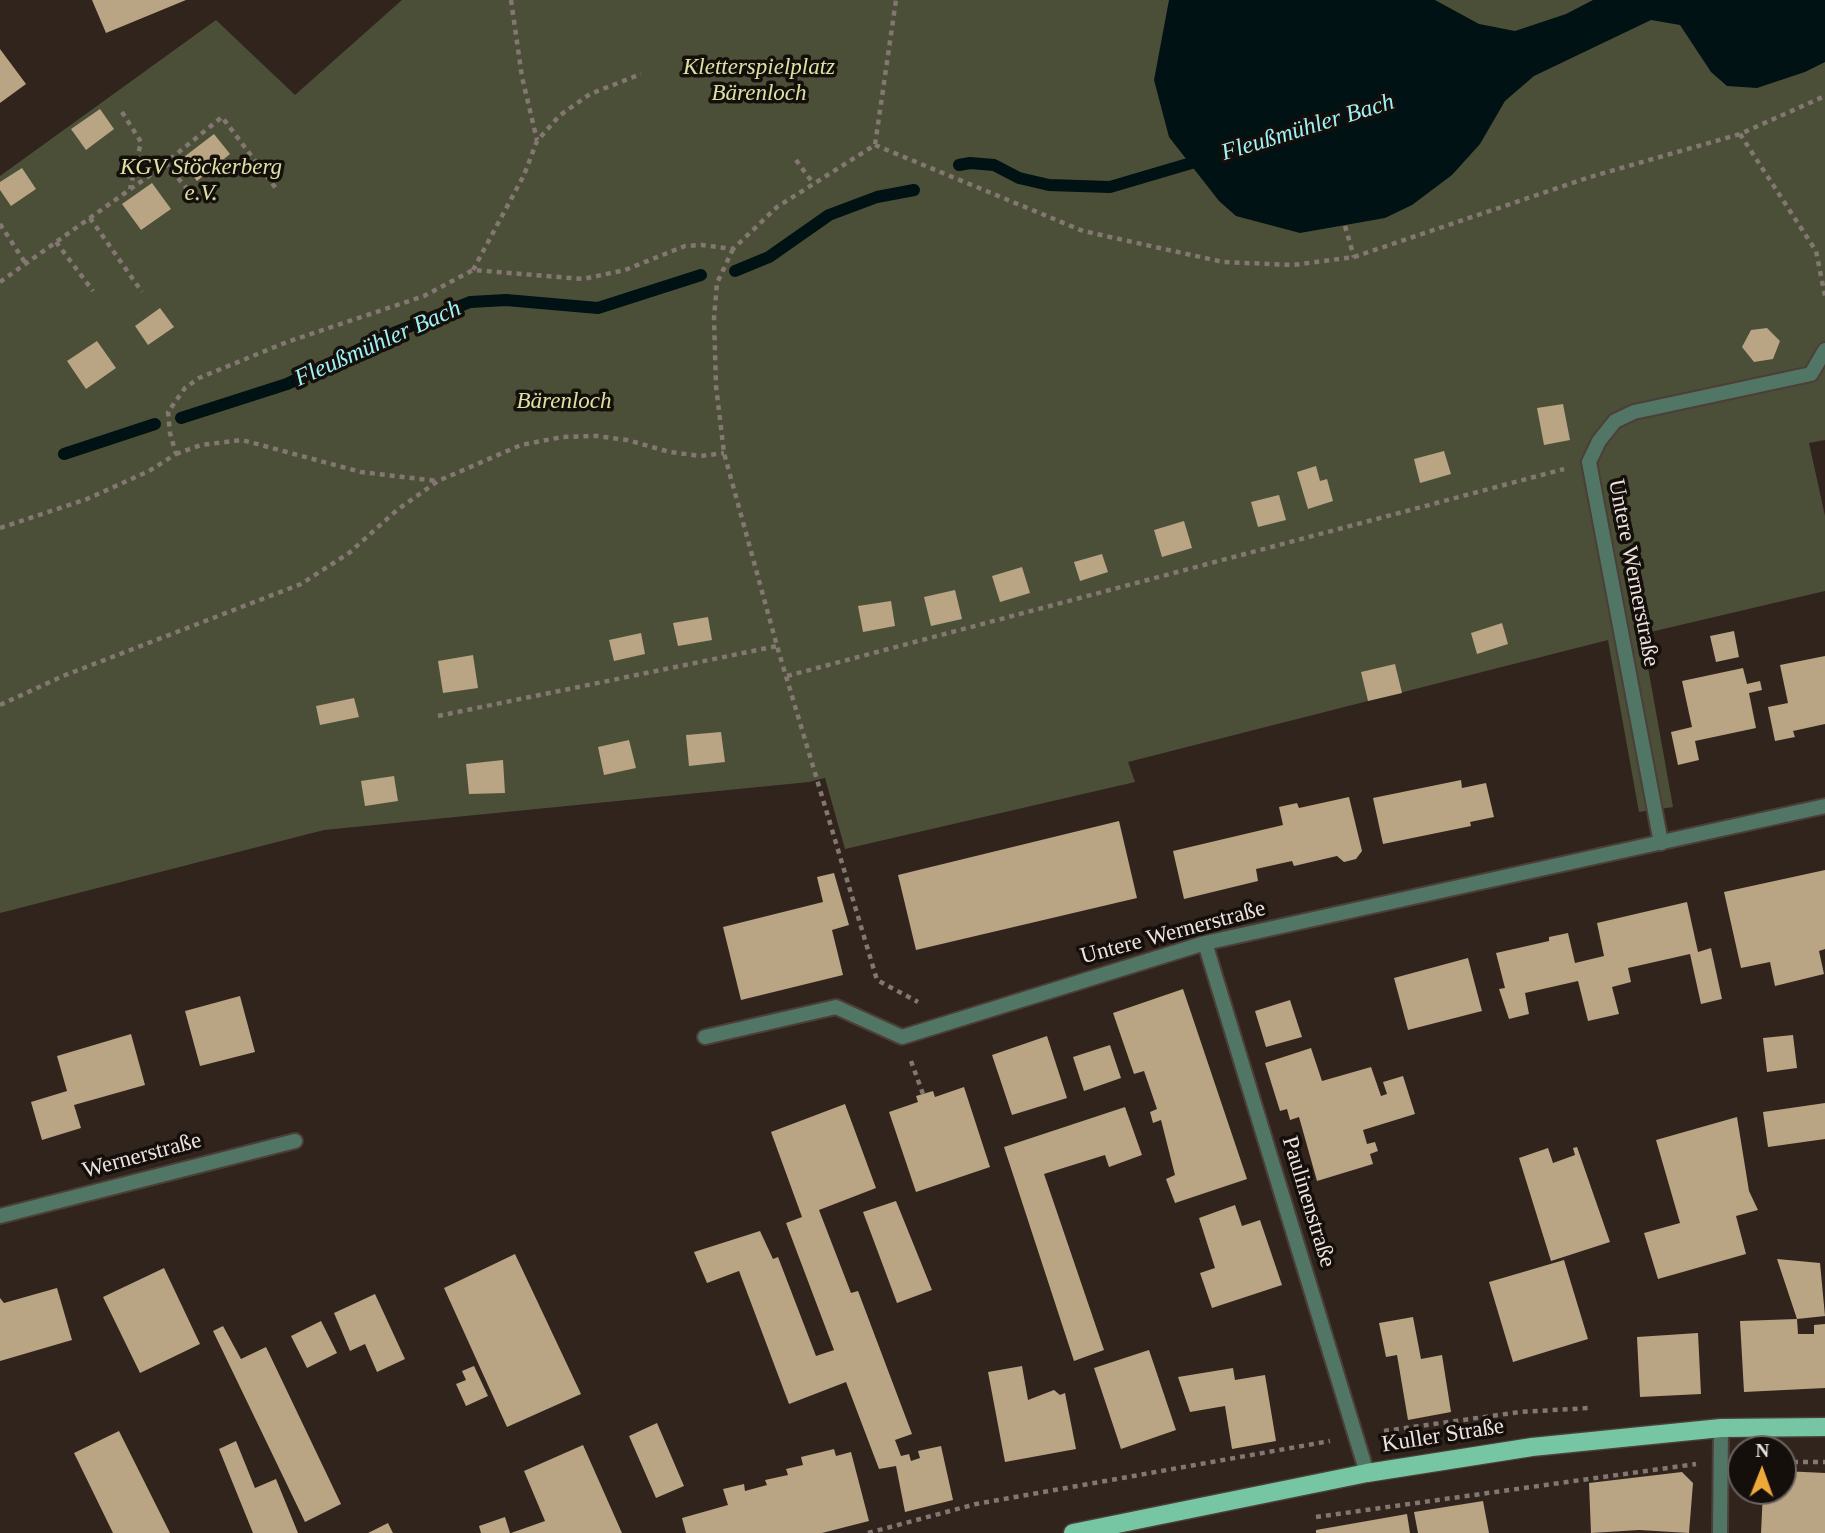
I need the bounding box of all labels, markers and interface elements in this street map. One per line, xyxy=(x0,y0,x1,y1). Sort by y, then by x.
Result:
park label: Kletterspielplatz Bärenloch xyxy=(683,54,835,108)
water label: Fleußmühler Bach xyxy=(1218,88,1398,168)
park label: KGV Stöckerberg e.V. xyxy=(120,154,282,208)
water label: Fleußmühler Bach xyxy=(290,294,466,394)
park label: Bärenloch xyxy=(517,388,611,416)
street label: Untere Wernerstraße xyxy=(1601,477,1665,669)
street label: Untere Wernerstraße xyxy=(1077,895,1269,971)
street label: Wernerstraße xyxy=(79,1127,205,1185)
street label: Paulinenstraße xyxy=(1275,1133,1341,1271)
street label: Kuller Straße xyxy=(1380,1413,1506,1459)
north arrow xyxy=(1727,1435,1797,1505)
text: N xyxy=(1755,1440,1769,1461)

